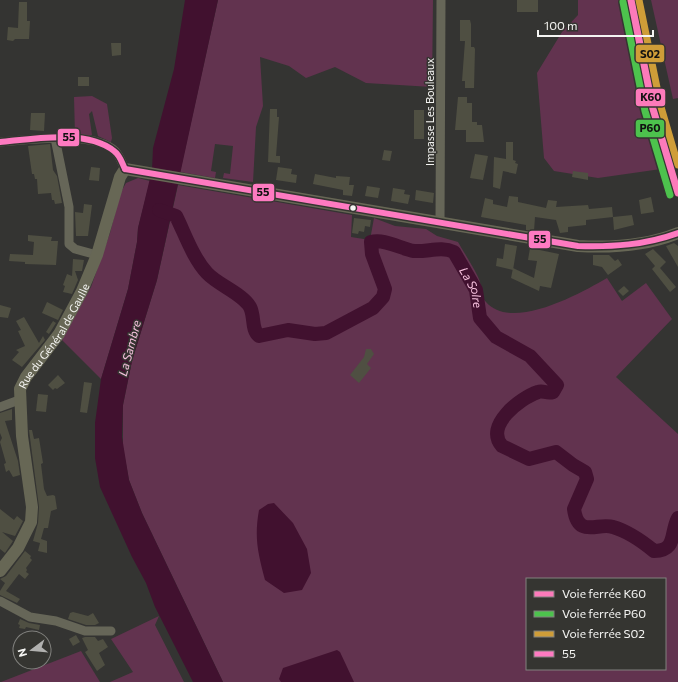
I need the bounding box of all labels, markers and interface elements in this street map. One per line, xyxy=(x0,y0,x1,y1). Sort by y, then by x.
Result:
scale bar xyxy=(538,12,653,38)
text: 100 m xyxy=(544,18,578,32)
line badge: S02 xyxy=(635,44,665,63)
text: S02 xyxy=(640,47,660,60)
street label: Impasse Les Bouleaux xyxy=(423,58,436,166)
line badge: K60 xyxy=(635,88,666,107)
text: K60 xyxy=(640,90,662,103)
line badge: P60 xyxy=(635,119,665,138)
text: P60 xyxy=(639,121,661,134)
line badge: 55 xyxy=(57,128,80,147)
text: 55 xyxy=(63,130,75,143)
line badge: 55 xyxy=(252,183,275,202)
text: 55 xyxy=(257,185,269,198)
unlabelled marker xyxy=(348,203,358,213)
line badge: 55 xyxy=(528,230,551,249)
text: 55 xyxy=(534,232,546,245)
water label: La Solre xyxy=(457,264,486,310)
street label: Rue du Général de Gaulle xyxy=(15,281,91,390)
water label: La Sambre xyxy=(115,318,143,377)
legend xyxy=(526,578,666,670)
text: Voie ferrée K60 xyxy=(562,586,646,600)
text: Voie ferrée P60 xyxy=(562,606,646,620)
text: Voie ferrée S02 xyxy=(562,626,645,640)
north arrow xyxy=(12,630,52,670)
text: 55 xyxy=(562,646,576,660)
text: N xyxy=(15,647,29,659)

